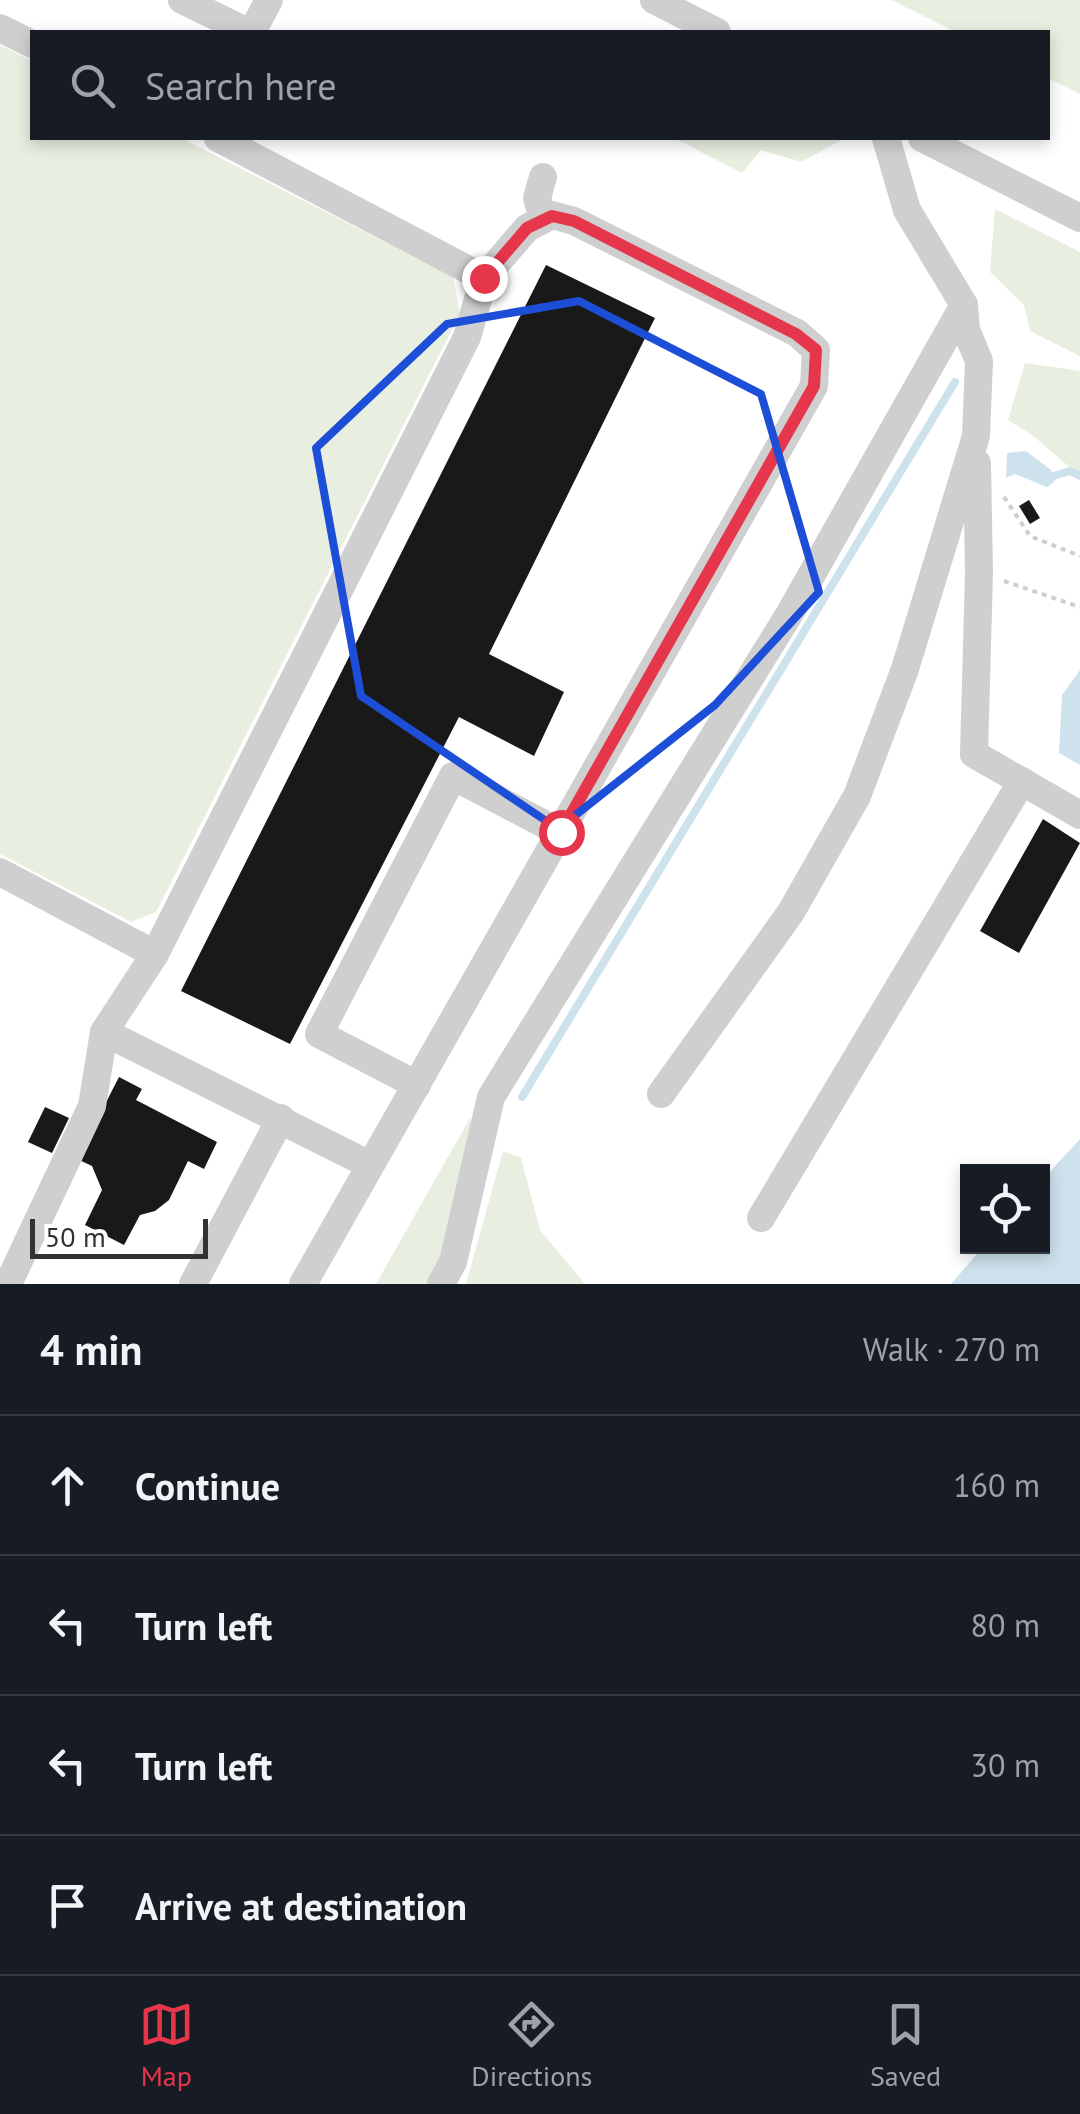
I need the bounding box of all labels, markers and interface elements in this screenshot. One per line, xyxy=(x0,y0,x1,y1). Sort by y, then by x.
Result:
search box xyxy=(30,30,1050,140)
icon: search xyxy=(65,58,120,113)
text: Search here xyxy=(145,61,337,110)
route end xyxy=(462,256,508,302)
route start xyxy=(539,810,585,856)
map controls xyxy=(960,1164,1050,1254)
button: locate xyxy=(960,1164,1050,1254)
scale bar xyxy=(30,1214,208,1258)
text: 50 m xyxy=(45,1218,106,1255)
text: 4 min xyxy=(40,1322,142,1377)
text: Walk · 270 m xyxy=(863,1328,1040,1370)
icon: ahead xyxy=(40,1458,95,1513)
text: Continue xyxy=(135,1461,280,1510)
text: 160 m xyxy=(953,1464,1040,1506)
icon: left xyxy=(40,1598,95,1653)
text: Turn left xyxy=(135,1601,272,1650)
text: 80 m xyxy=(971,1604,1040,1646)
icon: left xyxy=(40,1738,95,1793)
text: Turn left xyxy=(135,1741,272,1790)
text: 30 m xyxy=(971,1744,1040,1786)
icon: arrive xyxy=(40,1878,95,1933)
text: Arrive at destination xyxy=(135,1881,467,1930)
tab: Map xyxy=(139,1997,194,2094)
tab: Directions xyxy=(471,1997,592,2094)
tab: Saved xyxy=(870,1997,941,2094)

